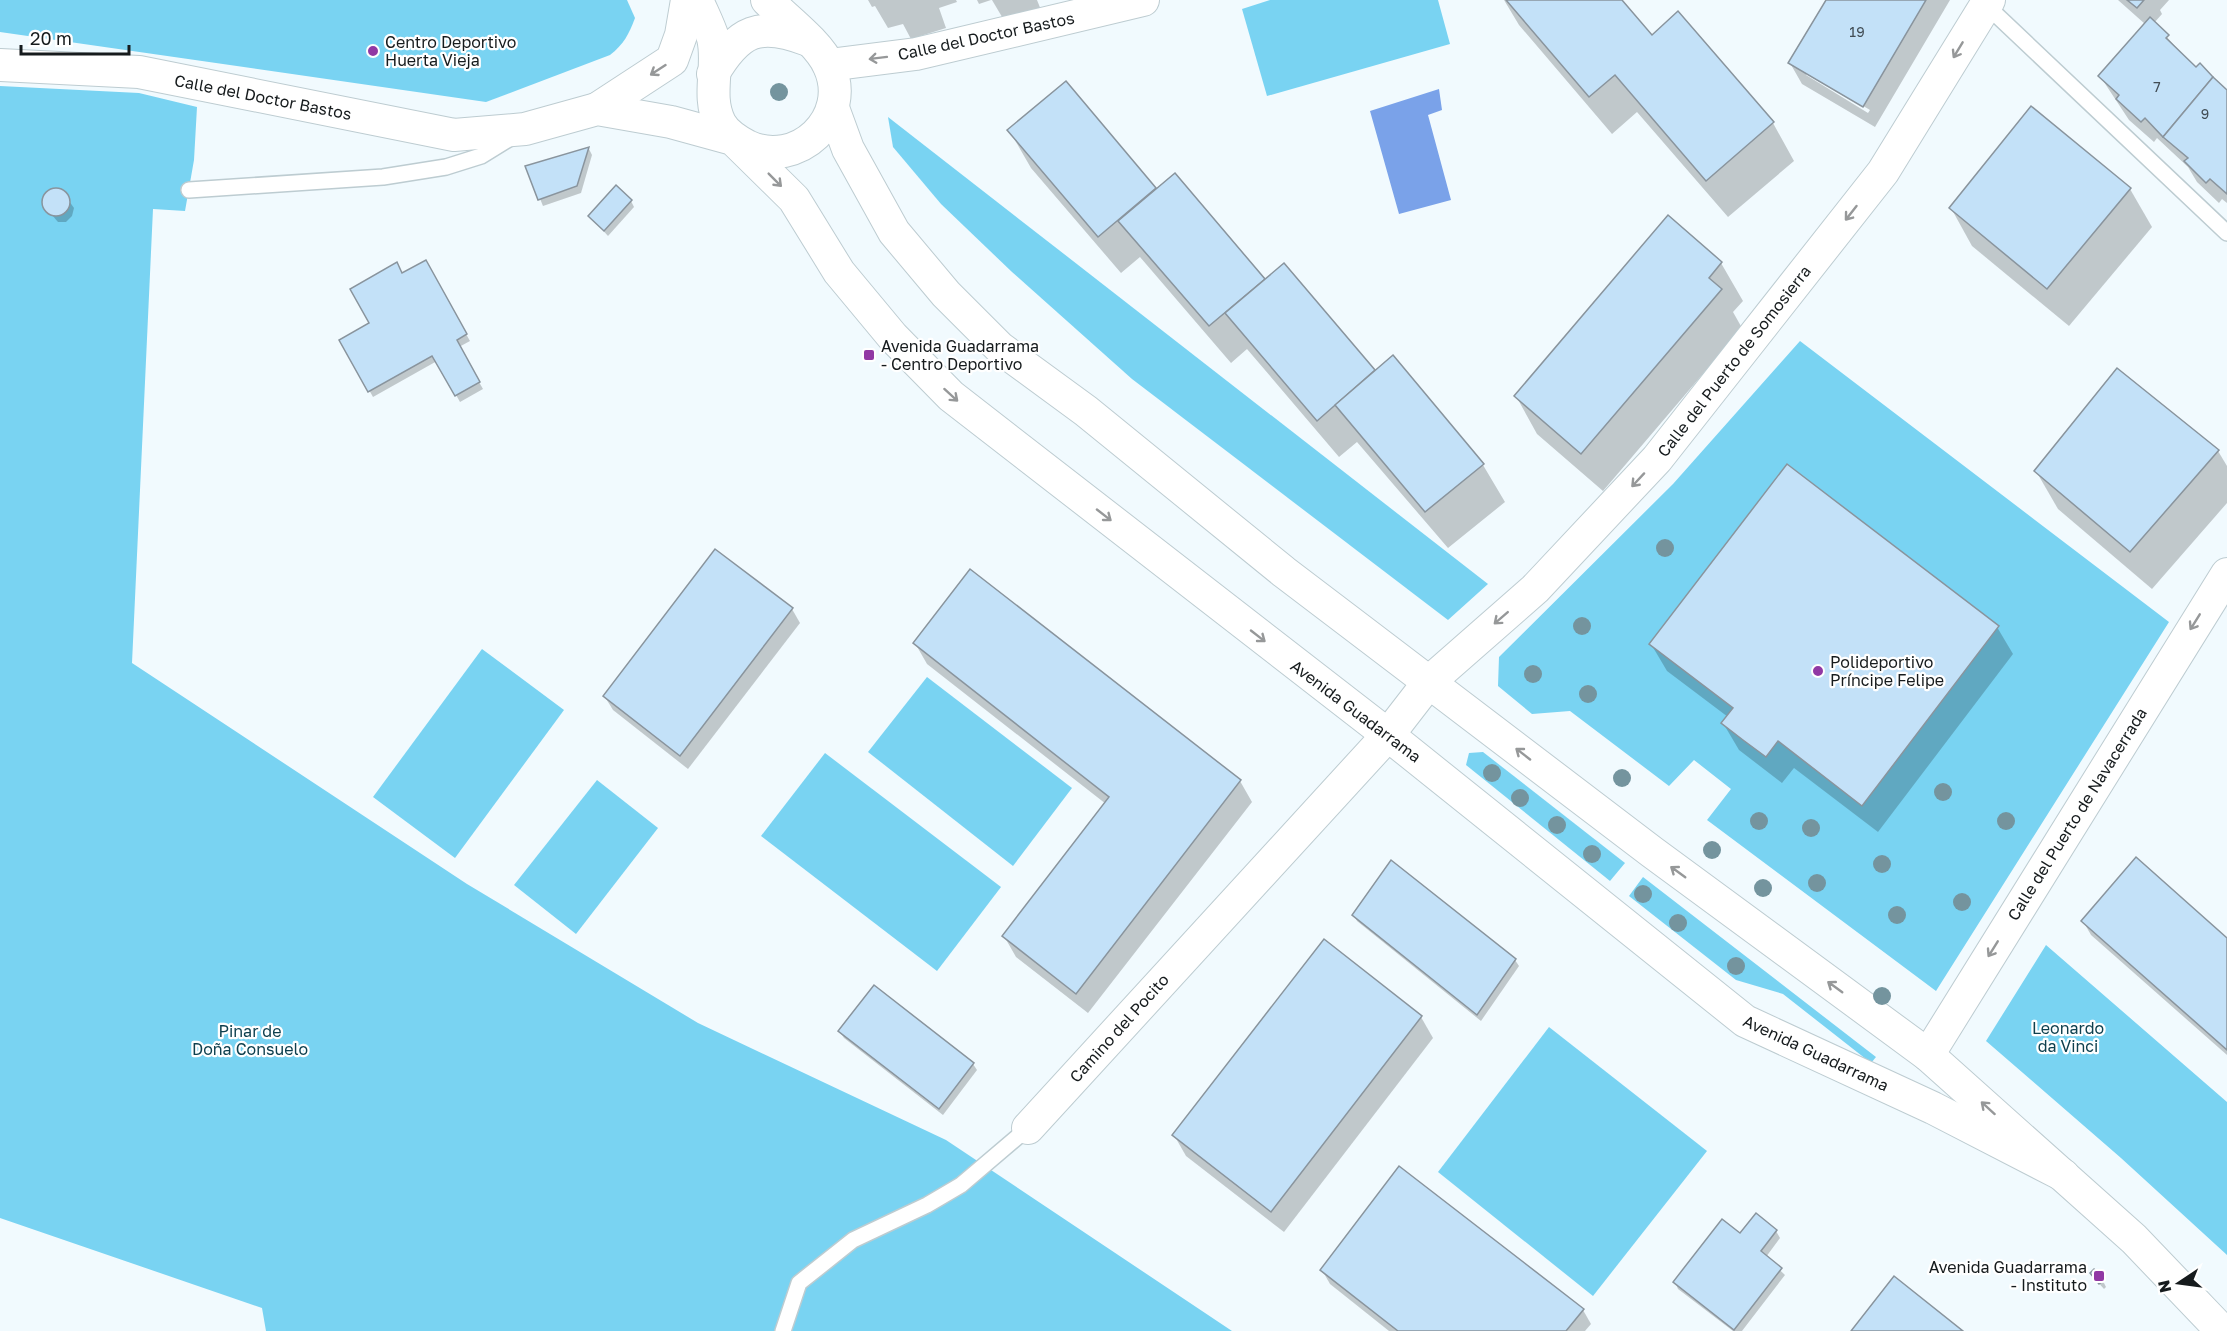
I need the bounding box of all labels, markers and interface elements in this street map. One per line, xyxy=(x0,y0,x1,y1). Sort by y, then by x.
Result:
street label: Calle del Doctor Bastos xyxy=(896,8,1076,64)
scale bar xyxy=(21,18,129,56)
house number: 19 xyxy=(1849,23,1865,40)
text: 20 m xyxy=(30,27,72,49)
place label: Centro Deportivo Huerta Vieja xyxy=(385,32,516,70)
one-way arrow xyxy=(1952,41,1964,58)
marker: Centro Deportivo Huerta Vieja xyxy=(366,44,380,58)
one-way arrow xyxy=(869,53,889,64)
one-way arrow xyxy=(650,64,667,76)
street label: Calle del Doctor Bastos xyxy=(173,70,353,124)
house number: 7 xyxy=(2153,78,2161,95)
house number: 9 xyxy=(2201,105,2209,122)
one-way arrow xyxy=(767,173,782,188)
one-way arrow xyxy=(1845,205,1858,221)
street label: Calle del Puerto de Somosierra xyxy=(1653,261,1815,461)
place label: Avenida Guadarrama - Centro Deportivo xyxy=(881,336,1039,374)
marker: Avenida Guadarrama - Centro Deportivo xyxy=(862,348,876,362)
one-way arrow xyxy=(943,388,958,402)
one-way arrow xyxy=(1630,472,1645,487)
one-way arrow xyxy=(1096,509,1112,522)
one-way arrow xyxy=(1493,612,1509,625)
one-way arrow xyxy=(2188,614,2201,631)
one-way arrow xyxy=(1249,629,1265,642)
place label: Polideportivo Príncipe Felipe xyxy=(1830,652,1944,690)
street label: Avenida Guadarrama xyxy=(1287,655,1425,767)
marker: Polideportivo Príncipe Felipe xyxy=(1811,664,1825,678)
street label: Calle del Puerto de Navacerrada xyxy=(2003,704,2151,924)
one-way arrow xyxy=(1515,747,1531,760)
one-way arrow xyxy=(1671,865,1687,878)
one-way arrow xyxy=(1987,940,1999,957)
street label: Camino del Pocito xyxy=(1065,970,1173,1086)
one-way arrow xyxy=(1828,981,1844,994)
street label: Avenida Guadarrama xyxy=(1740,1011,1892,1095)
park label: Leonardo da Vinci xyxy=(2032,1018,2104,1056)
park label: Pinar de Doña Consuelo xyxy=(192,1021,308,1059)
one-way arrow xyxy=(1981,1101,1996,1115)
north arrow xyxy=(2149,1253,2209,1313)
place label: Avenida Guadarrama - Instituto xyxy=(1929,1257,2087,1295)
marker: Avenida Guadarrama - Instituto xyxy=(2092,1269,2106,1283)
text: N xyxy=(2153,1278,2175,1295)

